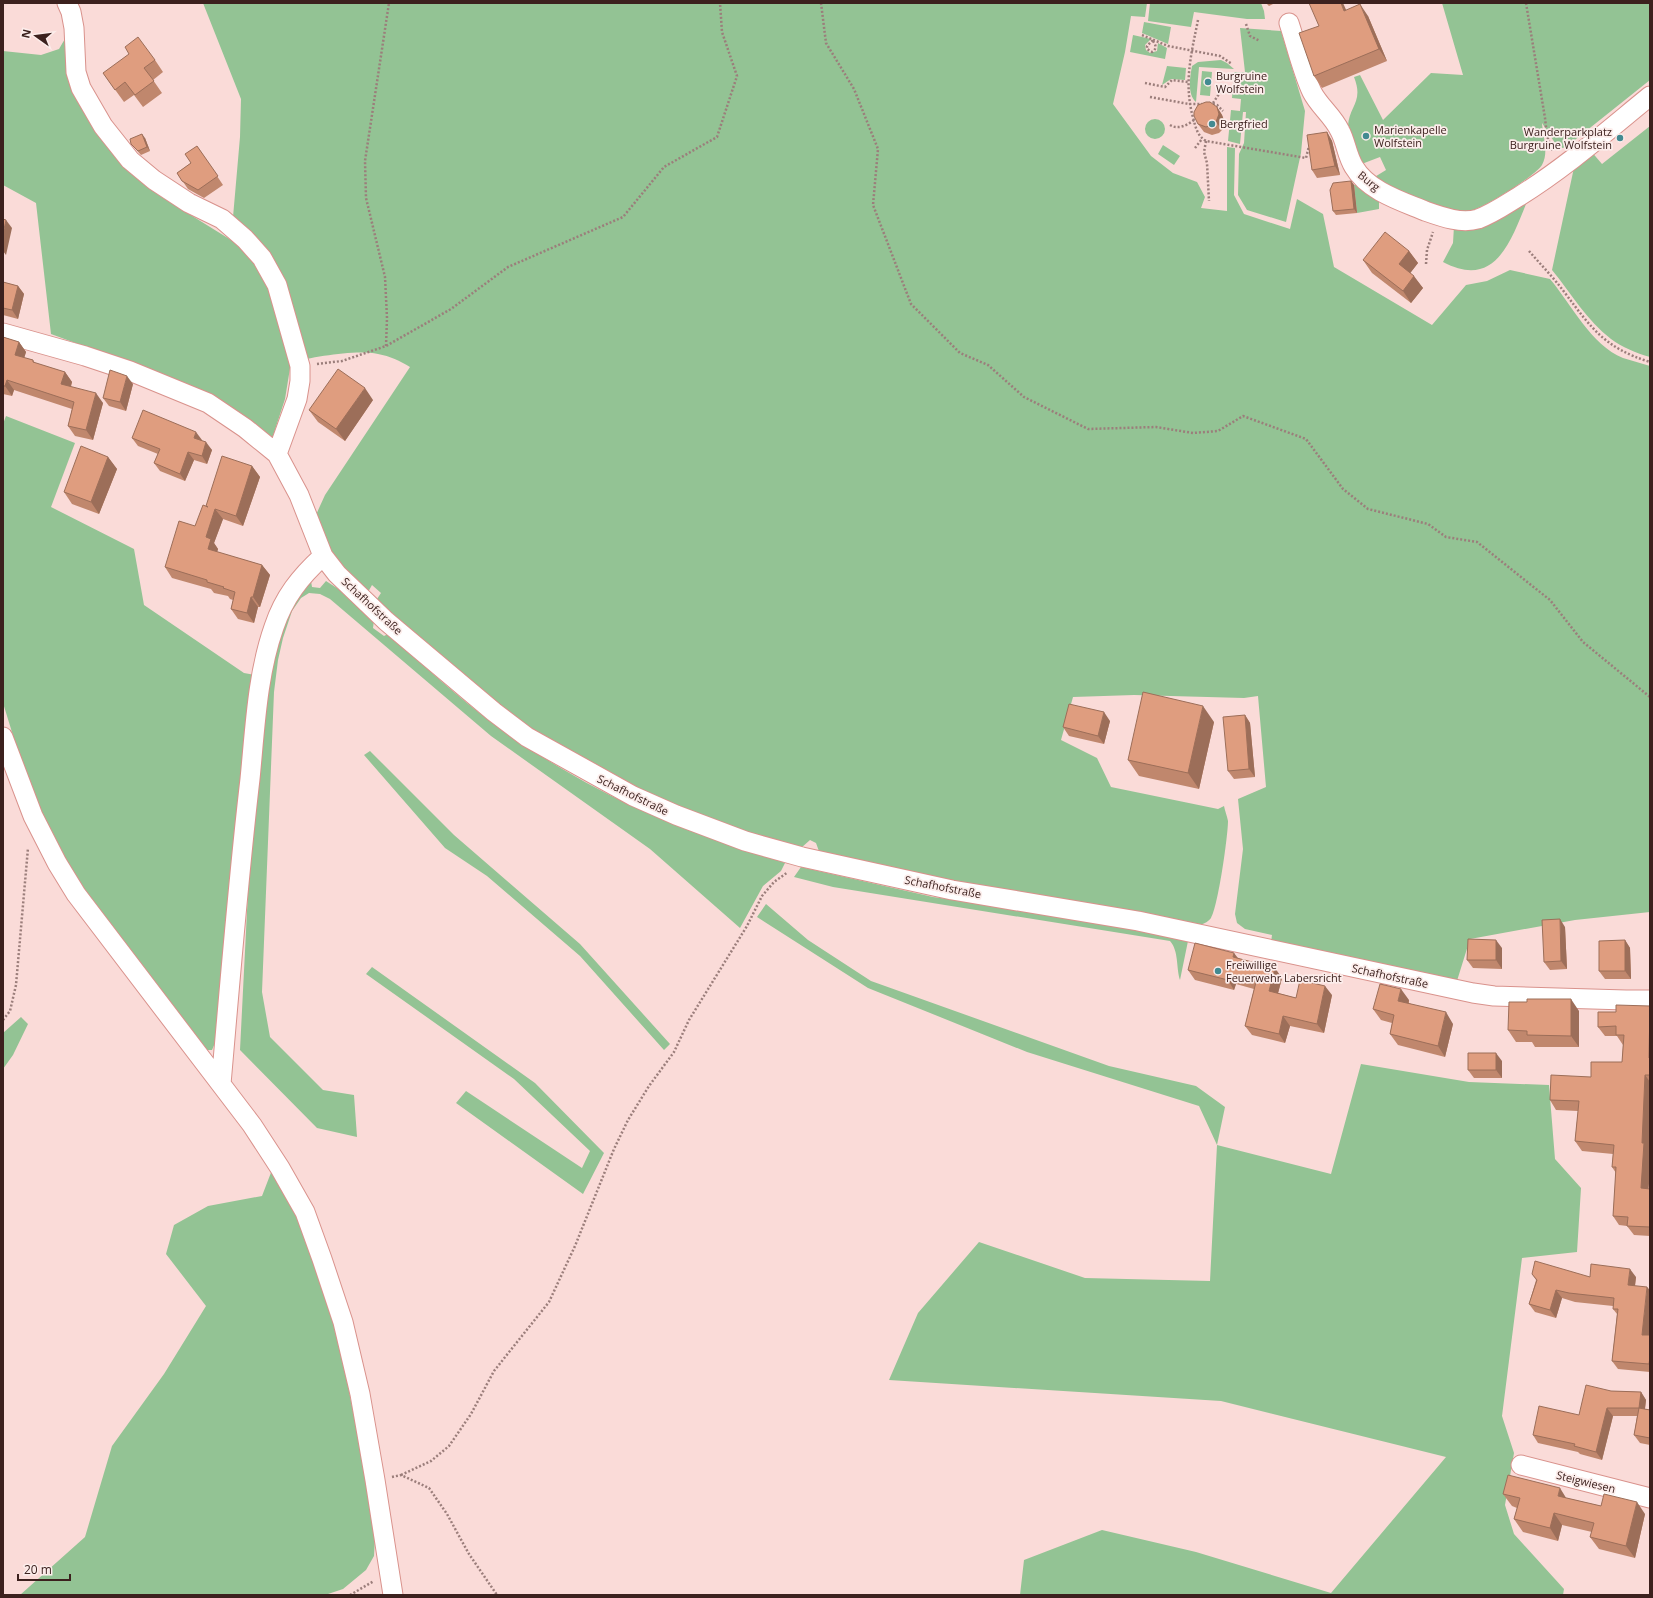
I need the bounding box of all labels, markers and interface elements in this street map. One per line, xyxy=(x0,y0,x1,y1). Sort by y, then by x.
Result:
north arrow xyxy=(16,16,56,56)
text: N xyxy=(17,27,34,40)
place label: Burgruine Wolfstein xyxy=(1216,68,1267,96)
marker: Burgruine Wolfstein xyxy=(1203,77,1213,87)
place label: Bergfried xyxy=(1220,116,1268,131)
marker: Bergfried xyxy=(1207,119,1217,129)
place label: Marienkapelle Wolfstein xyxy=(1374,122,1447,150)
place label: Wanderparkplatz Burgruine Wolfstein xyxy=(1510,124,1612,152)
marker: Marienkapelle Wolfstein xyxy=(1361,131,1371,141)
marker: Wanderparkplatz Burgruine Wolfstein xyxy=(1615,133,1625,143)
street label: Burg xyxy=(1355,167,1384,194)
street label: Schafhofstraße xyxy=(339,574,406,638)
street label: Schafhofstraße xyxy=(595,771,671,818)
street label: Schafhofstraße xyxy=(904,872,983,901)
place label: Freiwillige Feuerwehr Labersricht xyxy=(1226,957,1342,985)
street label: Schafhofstraße xyxy=(1351,960,1430,991)
marker: Freiwillige Feuerwehr Labersricht xyxy=(1213,966,1223,976)
street label: Steigwiesen xyxy=(1555,1467,1617,1496)
scale bar xyxy=(18,1556,70,1582)
text: 20 m xyxy=(24,1561,52,1578)

